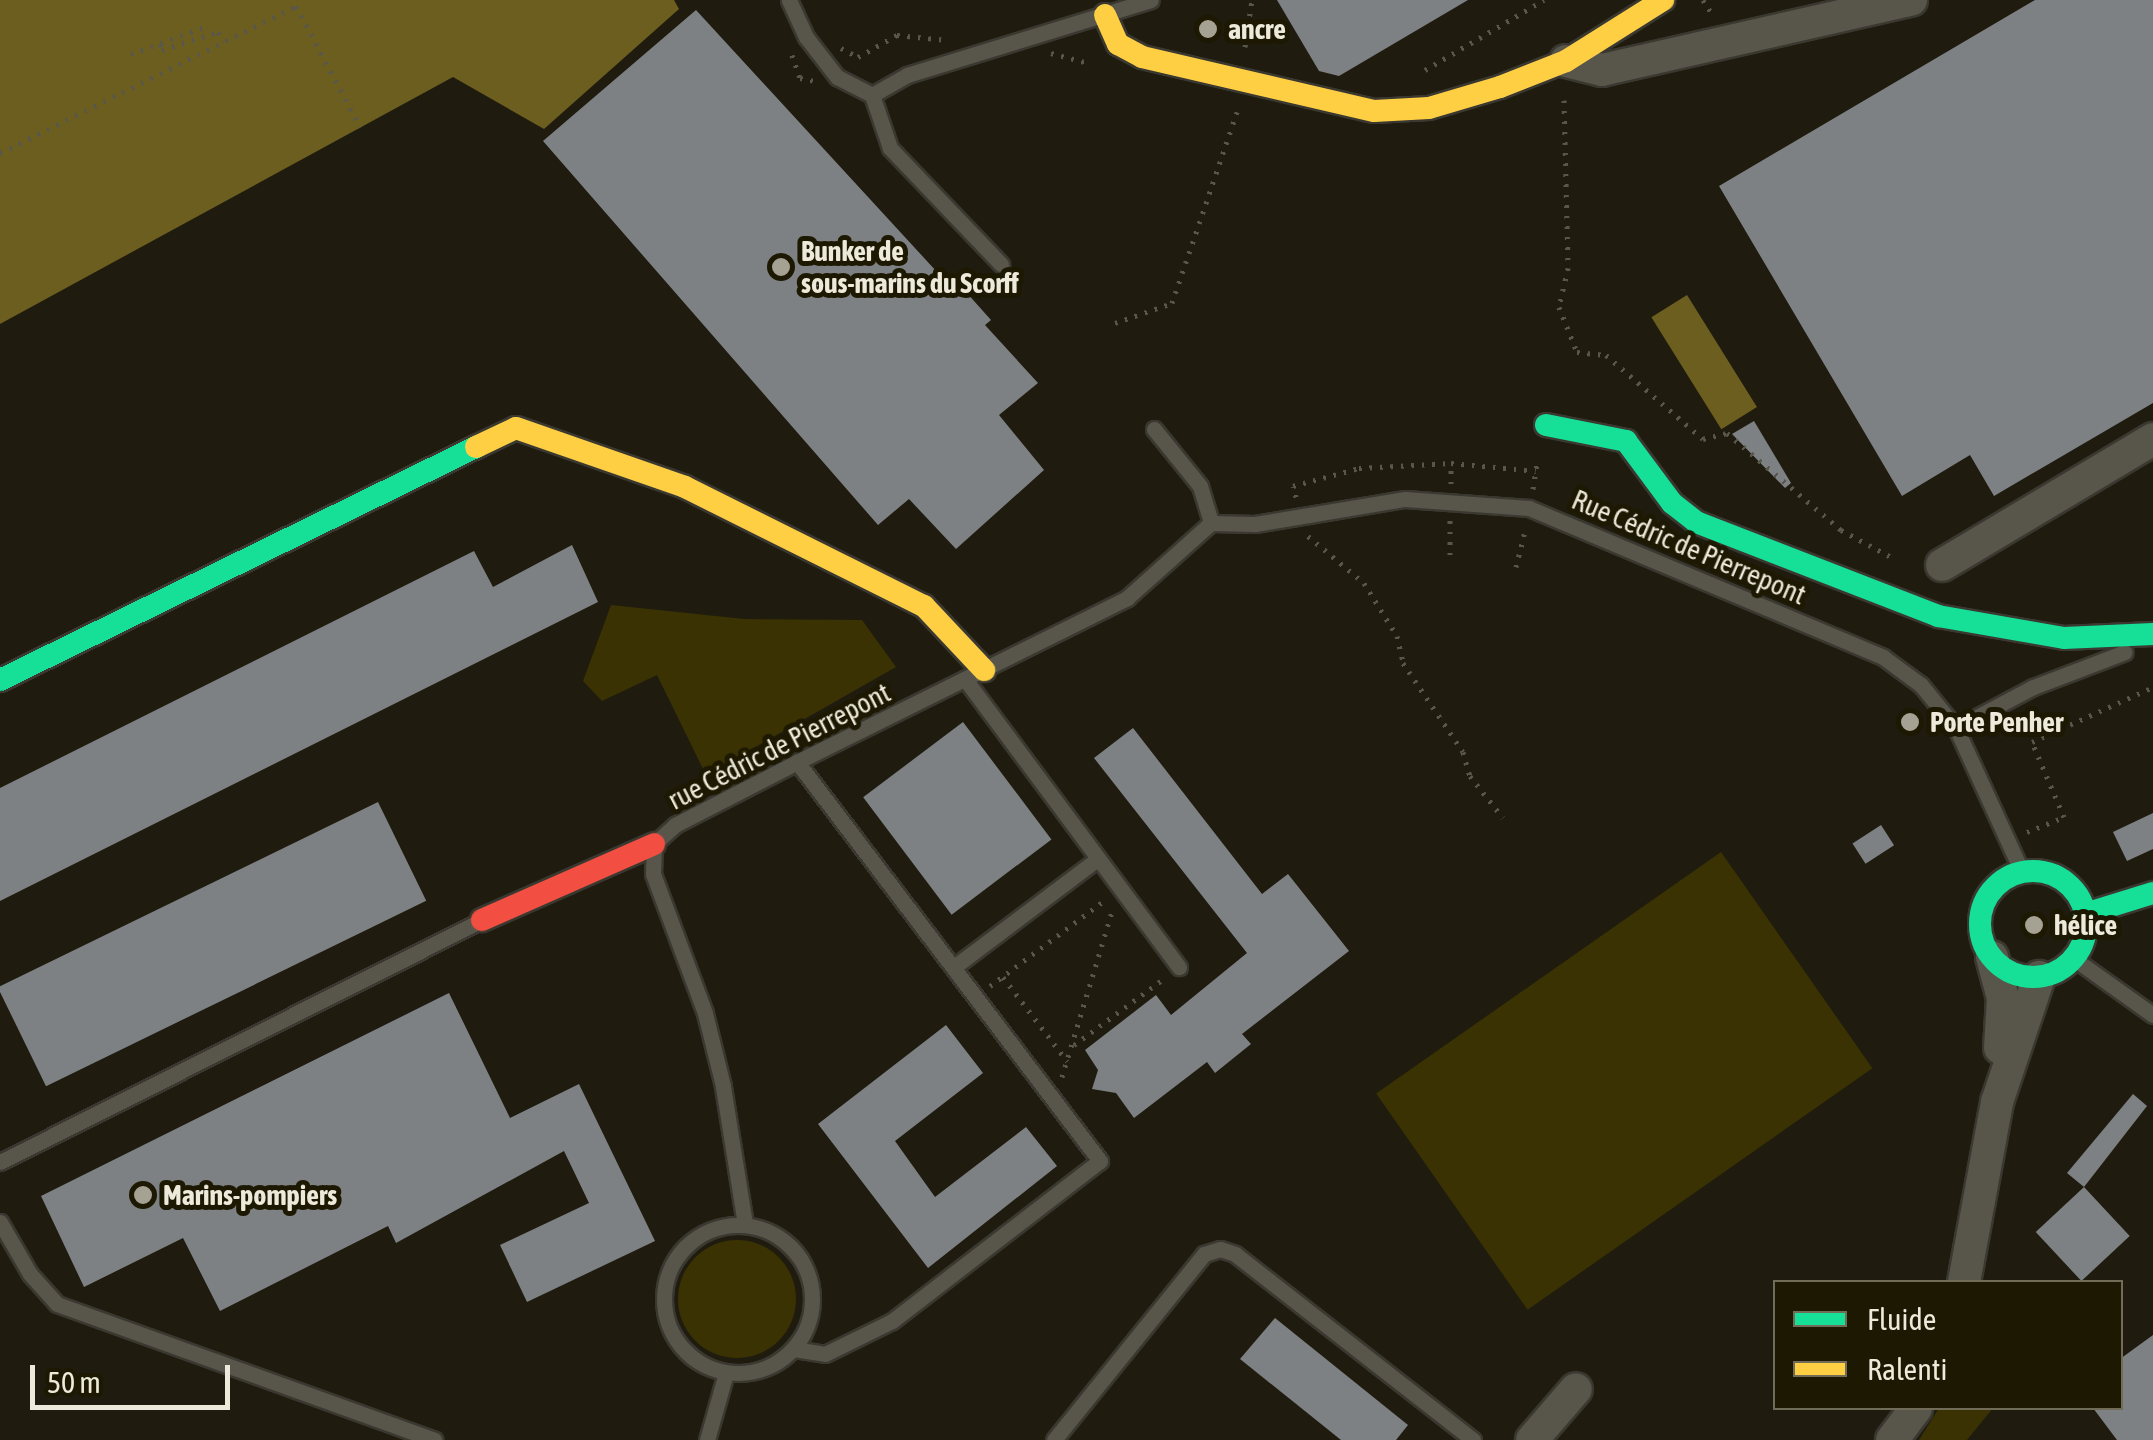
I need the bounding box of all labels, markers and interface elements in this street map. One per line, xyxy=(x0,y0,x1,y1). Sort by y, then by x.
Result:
place label: ancre xyxy=(1228,12,1286,46)
marker: ancre xyxy=(1197,18,1219,40)
place label: Bunker de sous-marins du Scorff xyxy=(801,234,1019,300)
marker: Bunker de sous-marins du Scorff xyxy=(770,256,792,278)
street label: Rue Cédric de Pierrepont xyxy=(1567,483,1811,611)
street label: rue Cédric de Pierrepont xyxy=(662,675,896,817)
place label: Porte Penher xyxy=(1930,705,2063,739)
marker: Porte Penher xyxy=(1899,711,1921,733)
place label: hélice xyxy=(2054,908,2117,942)
marker: hélice xyxy=(2023,914,2045,936)
place label: Marins-pompiers xyxy=(163,1178,337,1212)
marker: Marins-pompiers xyxy=(132,1184,154,1206)
legend xyxy=(1773,1280,2123,1410)
text: Fluide xyxy=(1867,1302,1936,1336)
scale bar xyxy=(35,1345,235,1407)
text: Ralenti xyxy=(1867,1352,1947,1386)
text: 50 m xyxy=(47,1365,101,1399)

